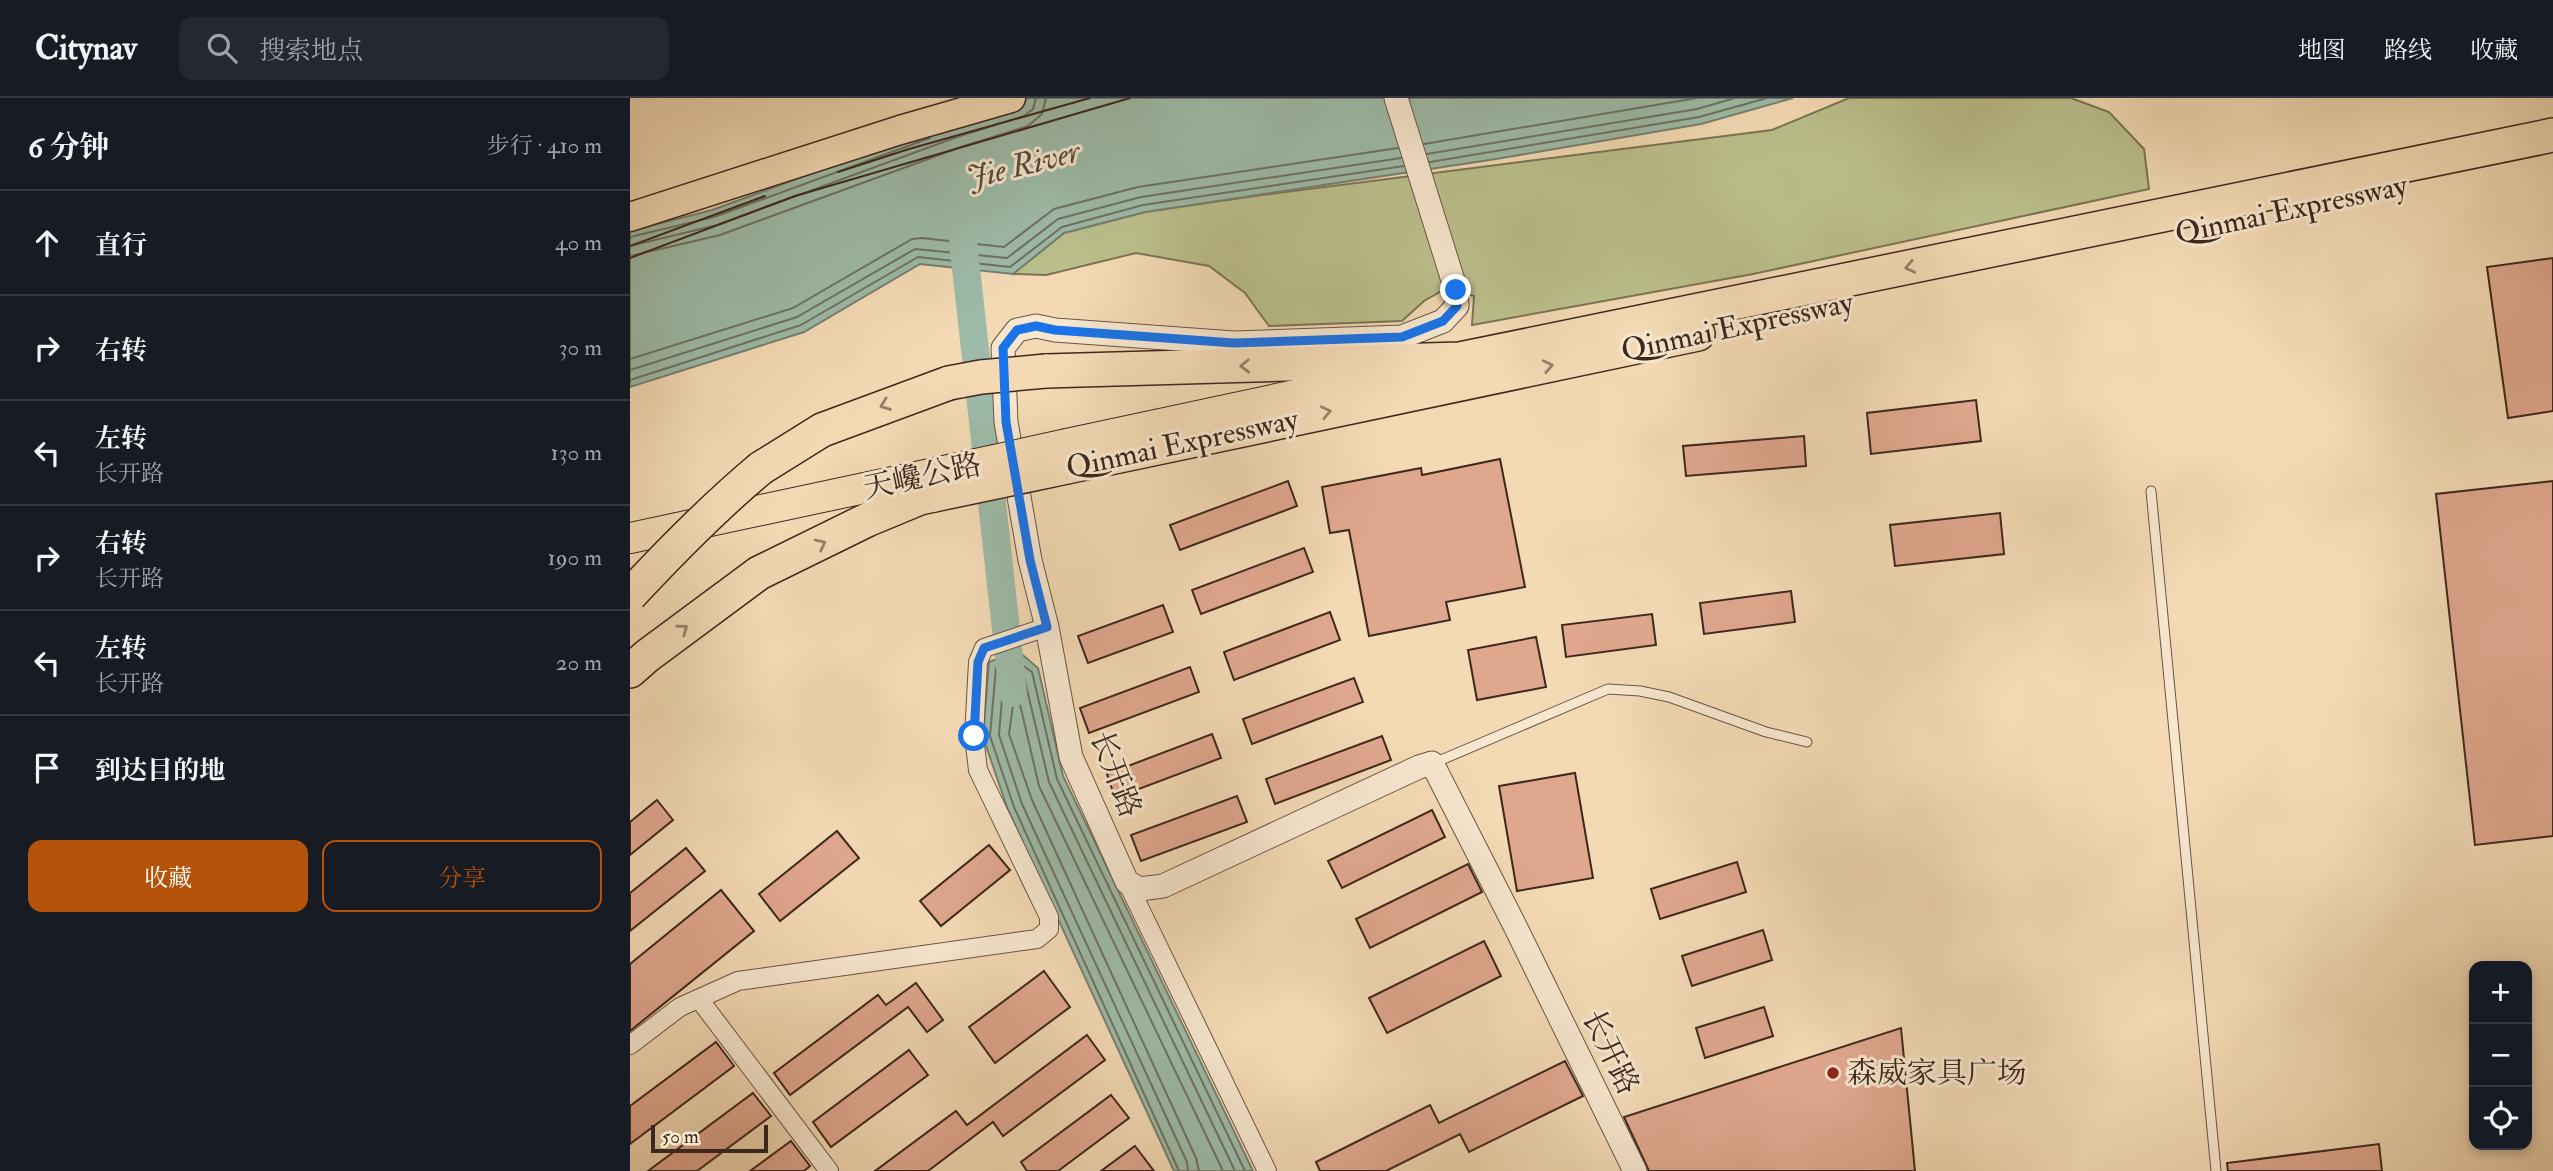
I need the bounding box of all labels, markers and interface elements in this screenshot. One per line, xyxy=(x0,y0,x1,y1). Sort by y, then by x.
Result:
search box xyxy=(179,17,669,80)
text: Citynav xyxy=(35,28,137,69)
icon: search xyxy=(203,29,241,67)
text: 搜索地点 xyxy=(259,35,363,67)
text: 地图 xyxy=(2298,35,2346,66)
text: 路线 xyxy=(2384,35,2432,66)
text: 收藏 xyxy=(2470,35,2518,66)
text: 6 分钟 xyxy=(28,129,109,166)
text: 步行 · 410 m xyxy=(487,131,602,160)
water label: Jie River xyxy=(962,131,1086,198)
street label: Qinmai Expressway xyxy=(2172,167,2411,252)
icon: ahead xyxy=(28,224,66,262)
text: 40 m xyxy=(555,228,602,257)
text: 直行 xyxy=(95,230,147,262)
one-way arrow xyxy=(1904,258,1916,273)
route end xyxy=(1440,274,1471,305)
street label: Qinmai Expressway xyxy=(1618,284,1857,369)
icon: right xyxy=(28,329,66,367)
text: 30 m xyxy=(559,333,602,362)
text: 右转 xyxy=(95,335,147,367)
one-way arrow xyxy=(1239,358,1249,374)
one-way arrow xyxy=(1542,359,1554,374)
one-way arrow xyxy=(879,397,891,411)
street label: Qinmai Expressway xyxy=(1063,401,1302,486)
one-way arrow xyxy=(1320,406,1332,421)
text: 左转 xyxy=(95,423,147,455)
icon: left xyxy=(28,434,66,472)
text: 130 m xyxy=(550,438,602,467)
street label: 天巉公路 xyxy=(860,446,985,507)
text: 长开路 xyxy=(95,459,164,488)
text: 右转 xyxy=(95,528,147,560)
one-way arrow xyxy=(814,538,826,552)
icon: right xyxy=(28,539,66,577)
text: 190 m xyxy=(548,543,602,572)
text: 长开路 xyxy=(95,564,164,593)
one-way arrow xyxy=(675,624,688,637)
text: 左转 xyxy=(95,633,147,665)
icon: left xyxy=(28,644,66,682)
text: 20 m xyxy=(556,648,602,677)
text: 长开路 xyxy=(95,669,164,698)
route start xyxy=(958,720,989,751)
street label: 长开路 xyxy=(1082,726,1149,823)
icon: arrive xyxy=(28,749,66,787)
text: 到达目的地 xyxy=(95,755,225,787)
button: 收藏 xyxy=(28,840,308,912)
button: 分享 xyxy=(322,840,602,912)
map controls xyxy=(2469,961,2532,1150)
button: + xyxy=(2469,961,2532,1024)
street label: 长开路 xyxy=(1574,1004,1647,1101)
button: − xyxy=(2469,1024,2532,1087)
place label: 森威家具广场 xyxy=(1847,1055,2027,1092)
marker: 森威家具广场 xyxy=(1825,1065,1841,1081)
button: locate xyxy=(2469,1087,2532,1150)
scale bar xyxy=(651,1122,768,1154)
text: 50 m xyxy=(662,1125,699,1149)

